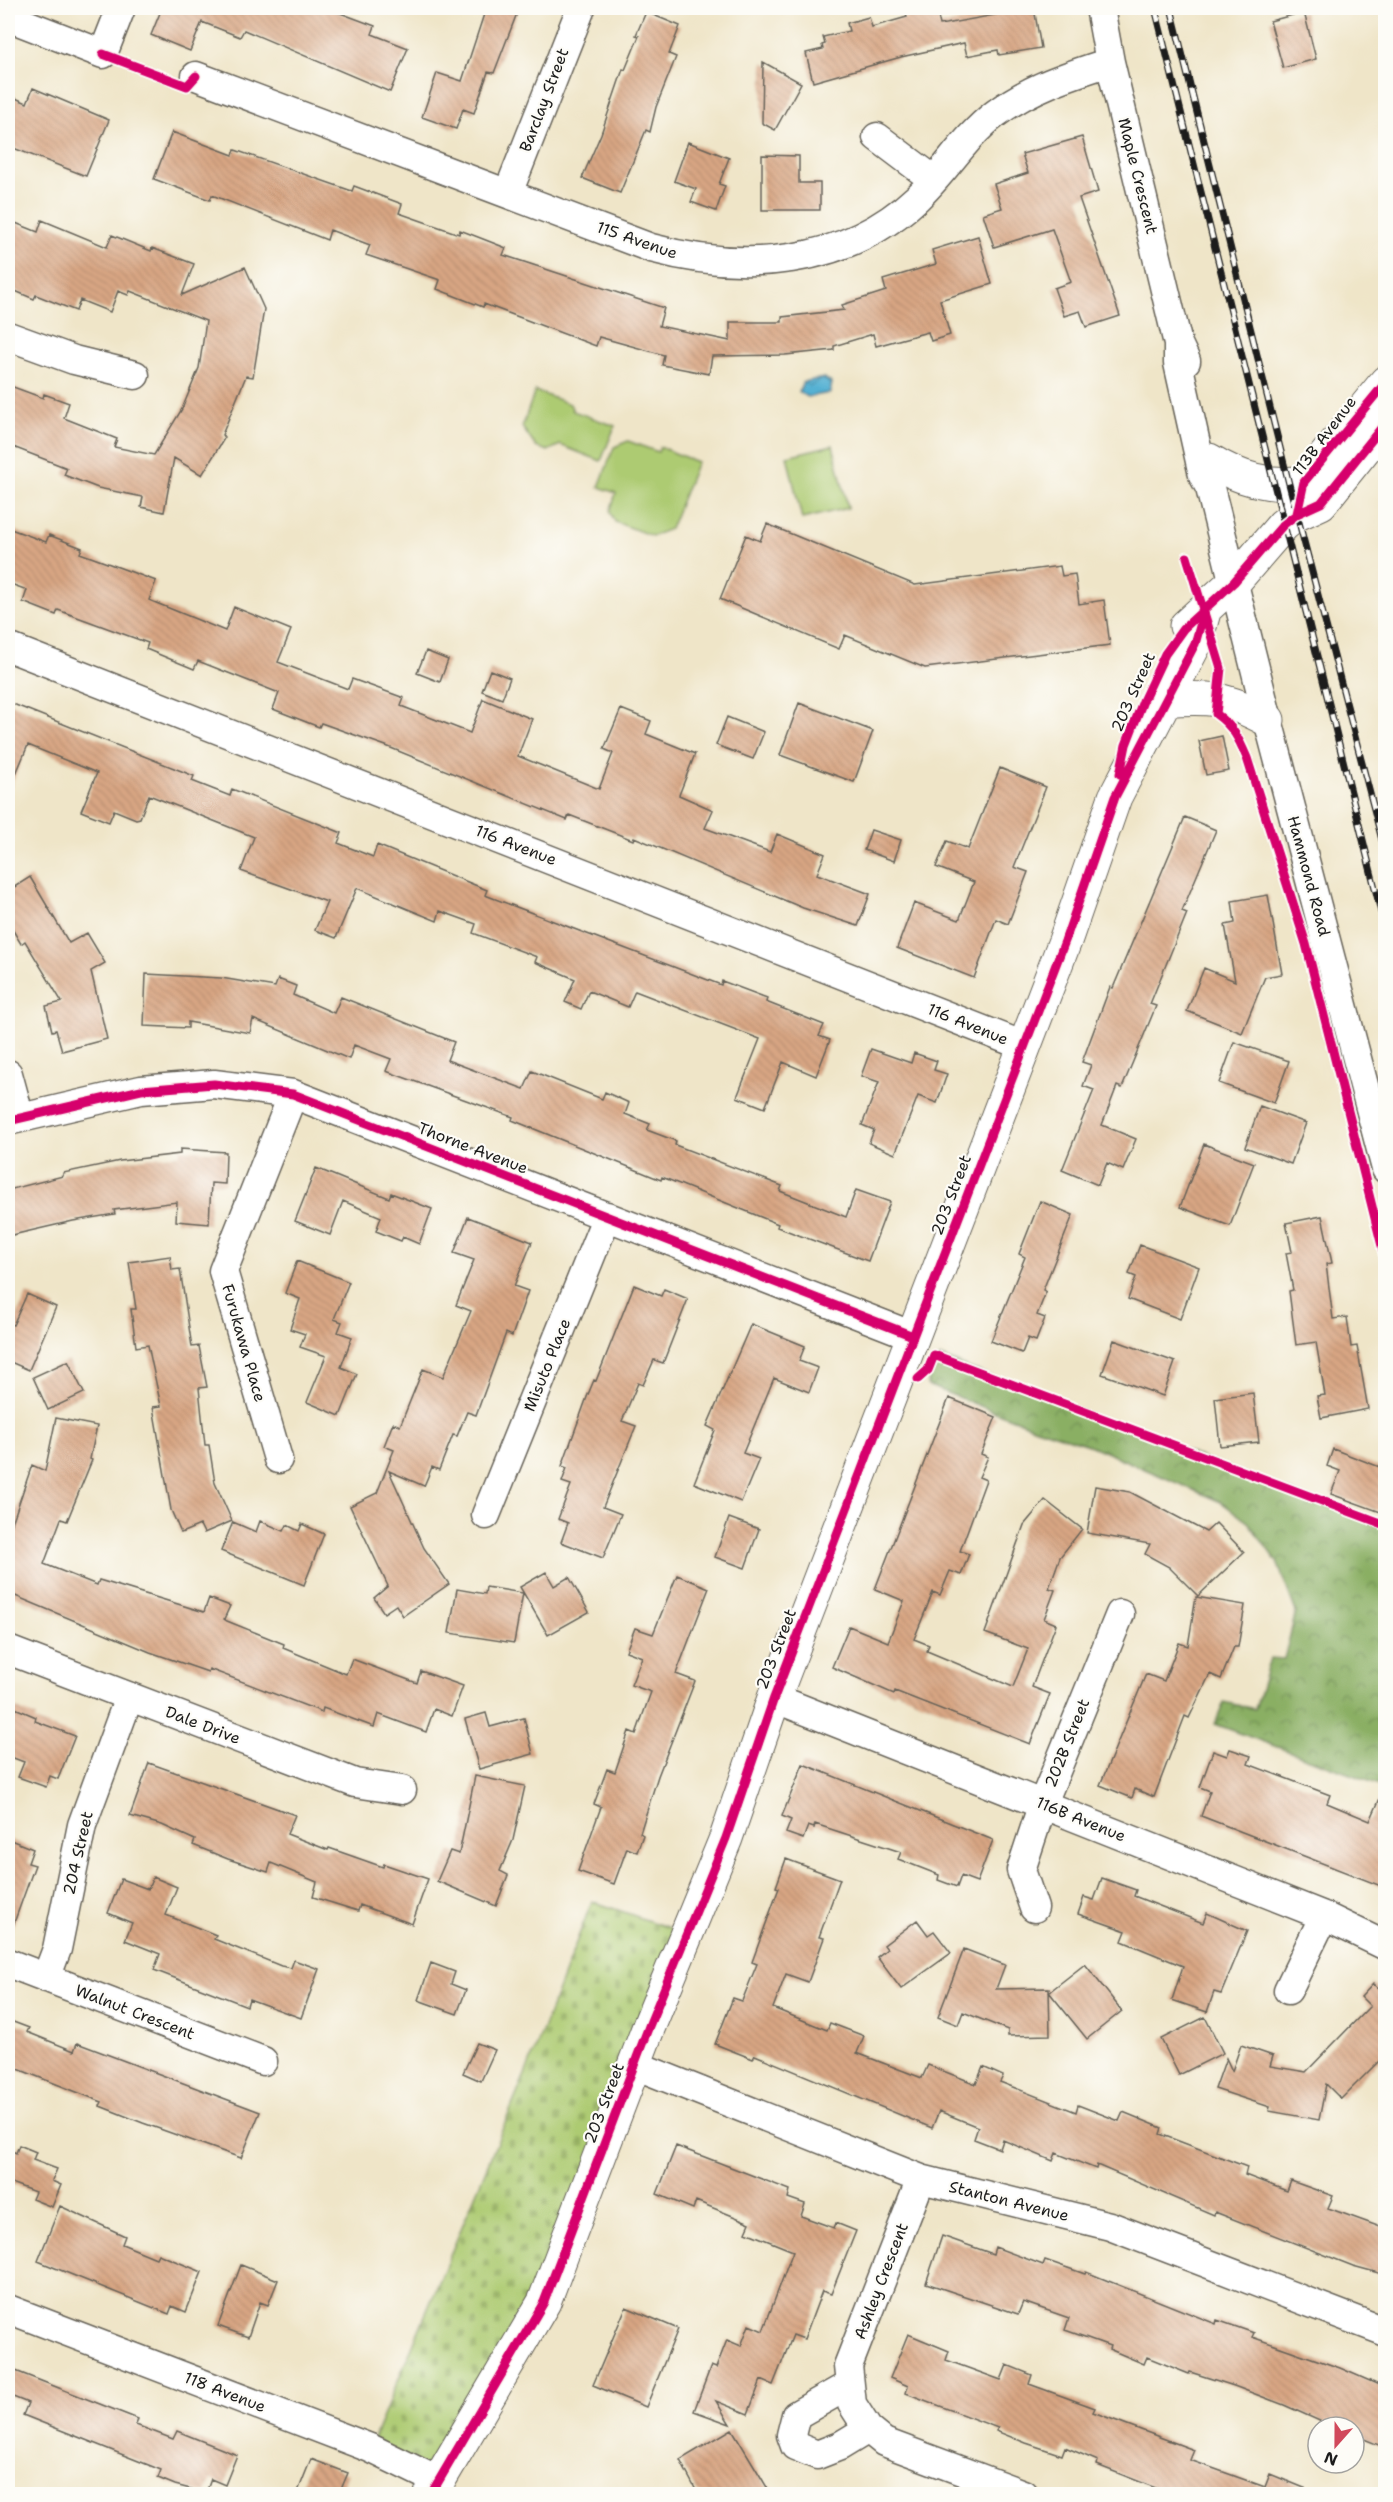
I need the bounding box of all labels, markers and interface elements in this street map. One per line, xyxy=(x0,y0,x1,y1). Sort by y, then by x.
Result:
street label: Barclay Street xyxy=(515,45,573,155)
street label: Maple Crescent xyxy=(1113,116,1163,236)
street label: 115 Avenue xyxy=(594,216,680,264)
street label: 113B Avenue xyxy=(1287,392,1361,480)
street label: 203 Street xyxy=(1106,649,1160,735)
street label: Hammond Road xyxy=(1283,813,1335,939)
street label: 116 Avenue xyxy=(472,820,560,870)
street label: 116 Avenue xyxy=(924,998,1012,1050)
street label: Thorne Avenue xyxy=(415,1117,531,1179)
street label: 203 Street xyxy=(926,1152,976,1238)
street label: Furukawa Place xyxy=(217,1282,271,1404)
street label: Misuto Place xyxy=(519,1315,575,1415)
street label: 203 Street xyxy=(751,1606,801,1692)
street label: 202B Street xyxy=(1040,1696,1094,1790)
street label: Dale Drive xyxy=(163,1701,243,1749)
street label: 116B Avenue xyxy=(1033,1792,1129,1846)
street label: 204 Street xyxy=(58,1809,98,1897)
street label: Walnut Crescent xyxy=(72,1980,198,2044)
street label: 203 Street xyxy=(579,2060,629,2146)
street label: Stanton Avenue xyxy=(947,2176,1071,2226)
street label: Ashley Crescent xyxy=(849,2220,913,2342)
street label: 118 Avenue xyxy=(181,2367,269,2417)
north arrow xyxy=(1306,2415,1366,2475)
text: N xyxy=(1321,2446,1340,2471)

